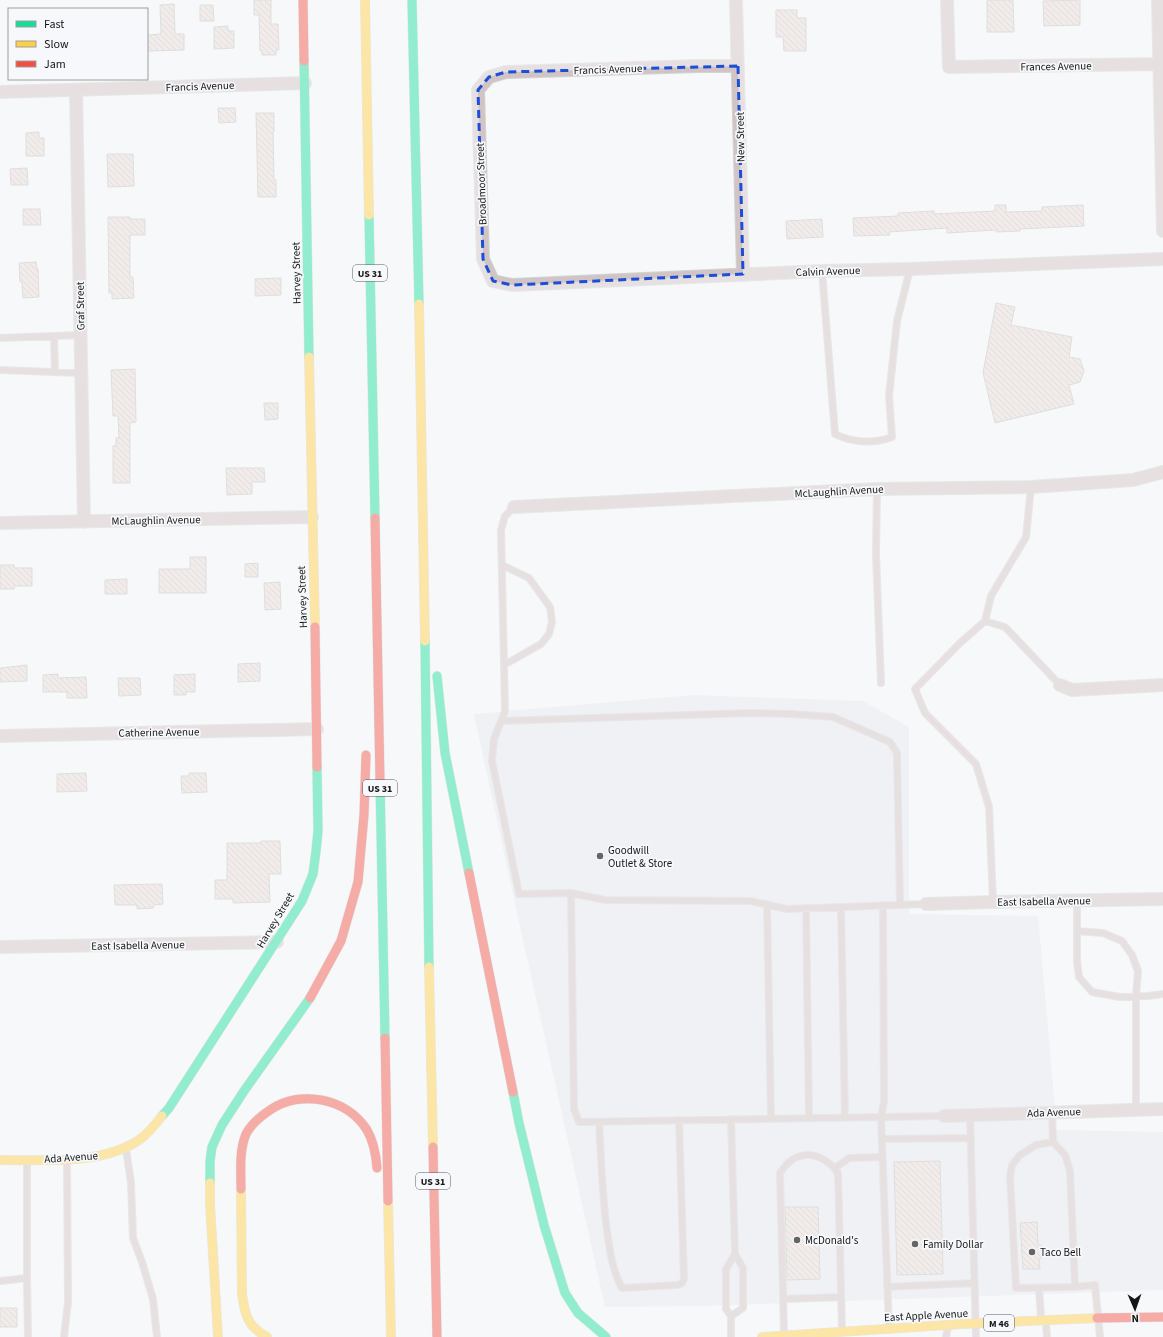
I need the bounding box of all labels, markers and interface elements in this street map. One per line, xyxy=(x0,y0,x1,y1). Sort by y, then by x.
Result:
legend xyxy=(8,8,148,80)
text: Fast xyxy=(44,16,64,33)
text: Slow xyxy=(44,36,69,53)
text: Jam xyxy=(44,56,66,73)
street label: Frances Avenue xyxy=(1020,58,1092,75)
street label: Francis Avenue xyxy=(573,61,643,78)
street label: Francis Avenue xyxy=(165,78,235,95)
street label: New Street xyxy=(733,111,748,162)
street label: Broadmoor Street xyxy=(473,142,490,225)
street label: Harvey Street xyxy=(288,241,305,304)
street label: Calvin Avenue xyxy=(795,263,861,280)
road number: US 31 xyxy=(353,265,387,281)
street label: Graf Street xyxy=(73,281,88,331)
street label: McLaughlin Avenue xyxy=(794,482,884,501)
street label: McLaughlin Avenue xyxy=(111,512,201,529)
street label: Harvey Street xyxy=(294,565,311,628)
street label: Catherine Avenue xyxy=(118,724,200,741)
road number: US 31 xyxy=(363,780,397,796)
place label: Goodwill Outlet & Store xyxy=(608,843,673,871)
marker: Goodwill Outlet & Store xyxy=(595,851,605,861)
street label: Harvey Street xyxy=(253,889,298,951)
street label: East Isabella Avenue xyxy=(997,893,1091,910)
street label: East Isabella Avenue xyxy=(91,937,185,954)
street label: Ada Avenue xyxy=(1027,1104,1082,1121)
street label: Ada Avenue xyxy=(44,1148,99,1167)
road number: US 31 xyxy=(416,1173,450,1189)
place label: McDonald's xyxy=(805,1233,859,1248)
marker: McDonald's xyxy=(792,1235,802,1245)
place label: Family Dollar xyxy=(923,1237,983,1252)
marker: Family Dollar xyxy=(910,1239,920,1249)
place label: Taco Bell xyxy=(1040,1245,1081,1260)
marker: Taco Bell xyxy=(1027,1247,1037,1257)
north arrow xyxy=(1115,1289,1155,1329)
street label: East Apple Avenue xyxy=(884,1306,969,1325)
text: N xyxy=(1131,1311,1139,1326)
road number: M 46 xyxy=(984,1315,1014,1331)

